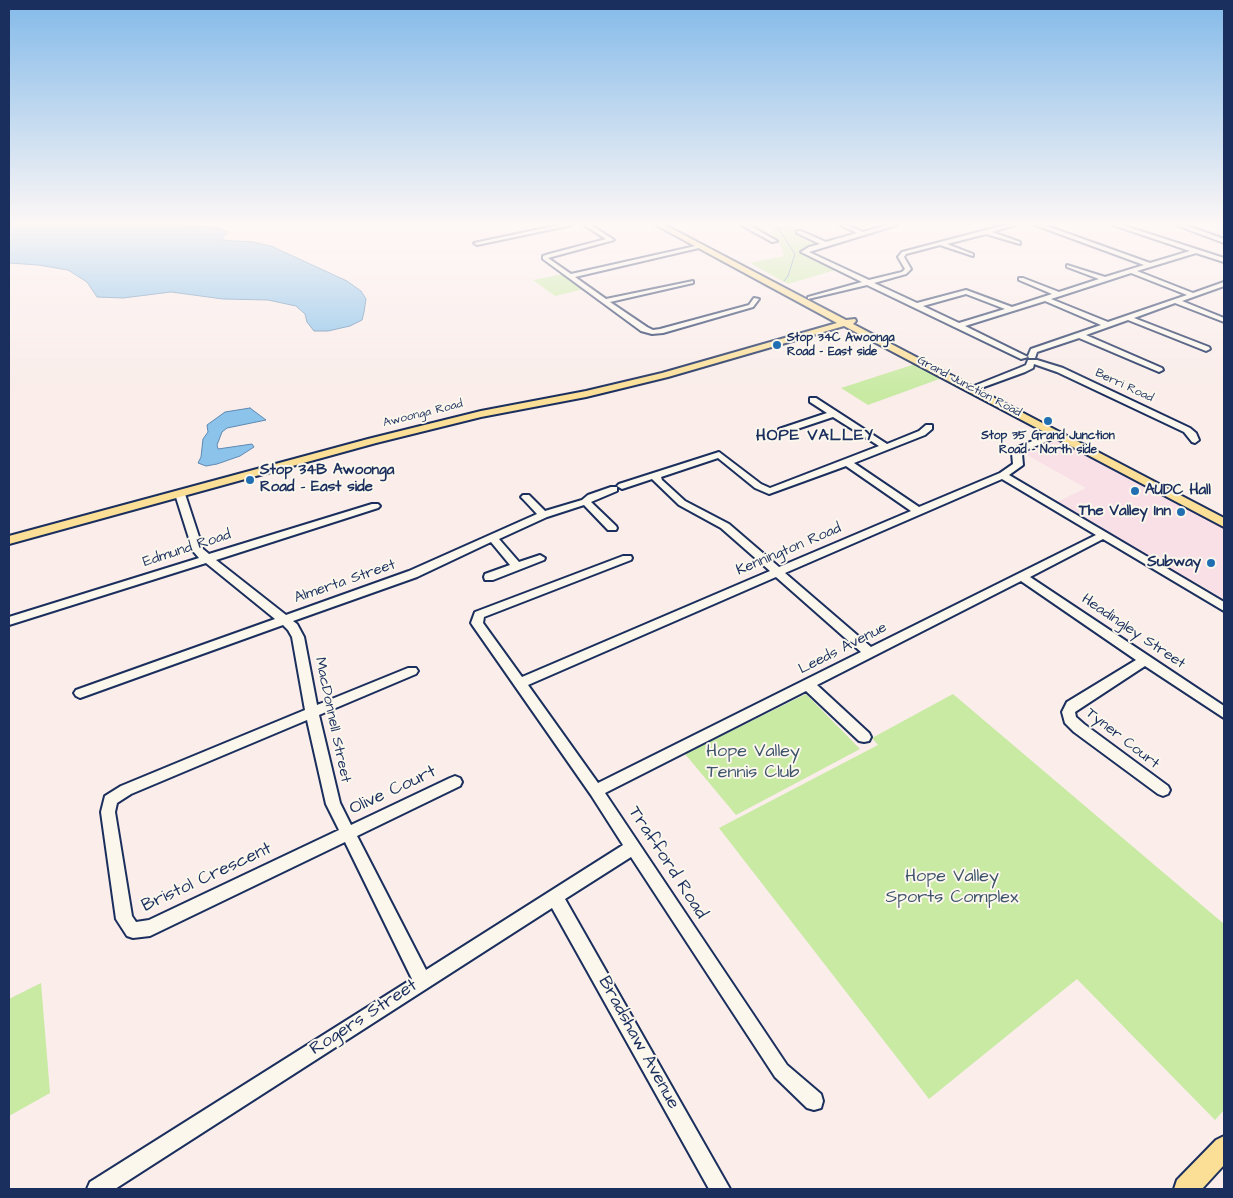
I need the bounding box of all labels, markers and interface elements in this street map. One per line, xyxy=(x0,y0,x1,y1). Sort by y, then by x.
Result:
place label: Stop 34C Awoonga Road - East side xyxy=(787,331,895,359)
marker: Stop 34C Awoonga Road - East side xyxy=(771,339,783,351)
street label: Grand Junction Road xyxy=(914,353,1024,421)
street label: Berri Road xyxy=(1093,366,1155,406)
street label: Awoonga Road xyxy=(382,397,464,431)
marker: Stop 35 Grand Junction Road - North side xyxy=(1042,415,1054,427)
district label: HOPE VALLEY xyxy=(755,427,875,447)
place label: Stop 35 Grand Junction Road - North side xyxy=(981,429,1115,457)
place label: Stop 34B Awoonga Road - East side xyxy=(260,462,394,497)
marker: Stop 34B Awoonga Road - East side xyxy=(244,474,256,486)
place label: AUDC Hall xyxy=(1145,482,1211,500)
marker: AUDC Hall xyxy=(1129,485,1141,497)
place label: The Valley Inn xyxy=(1079,503,1171,521)
marker: The Valley Inn xyxy=(1175,506,1187,518)
street label: Kennington Road xyxy=(734,520,844,580)
street label: Edmund Road xyxy=(141,526,233,572)
place label: Subway xyxy=(1147,554,1201,572)
street label: Almerta Street xyxy=(292,556,398,608)
marker: Subway xyxy=(1205,557,1217,569)
street label: Headingley Street xyxy=(1078,591,1188,673)
street label: Leeds Avenue xyxy=(796,619,890,679)
street label: MacDonnell Street xyxy=(310,656,354,784)
street label: Tyner Court xyxy=(1082,705,1162,773)
park label: Hope Valley Tennis Club xyxy=(706,741,800,784)
street label: Olive Court xyxy=(346,762,440,820)
street label: Trafford Road xyxy=(623,803,711,923)
street label: Bristol Crescent xyxy=(139,838,275,918)
park label: Hope Valley Sports Complex xyxy=(885,866,1019,909)
street label: Bradshaw Avenue xyxy=(593,973,683,1113)
street label: Rogers Street xyxy=(306,975,422,1061)

